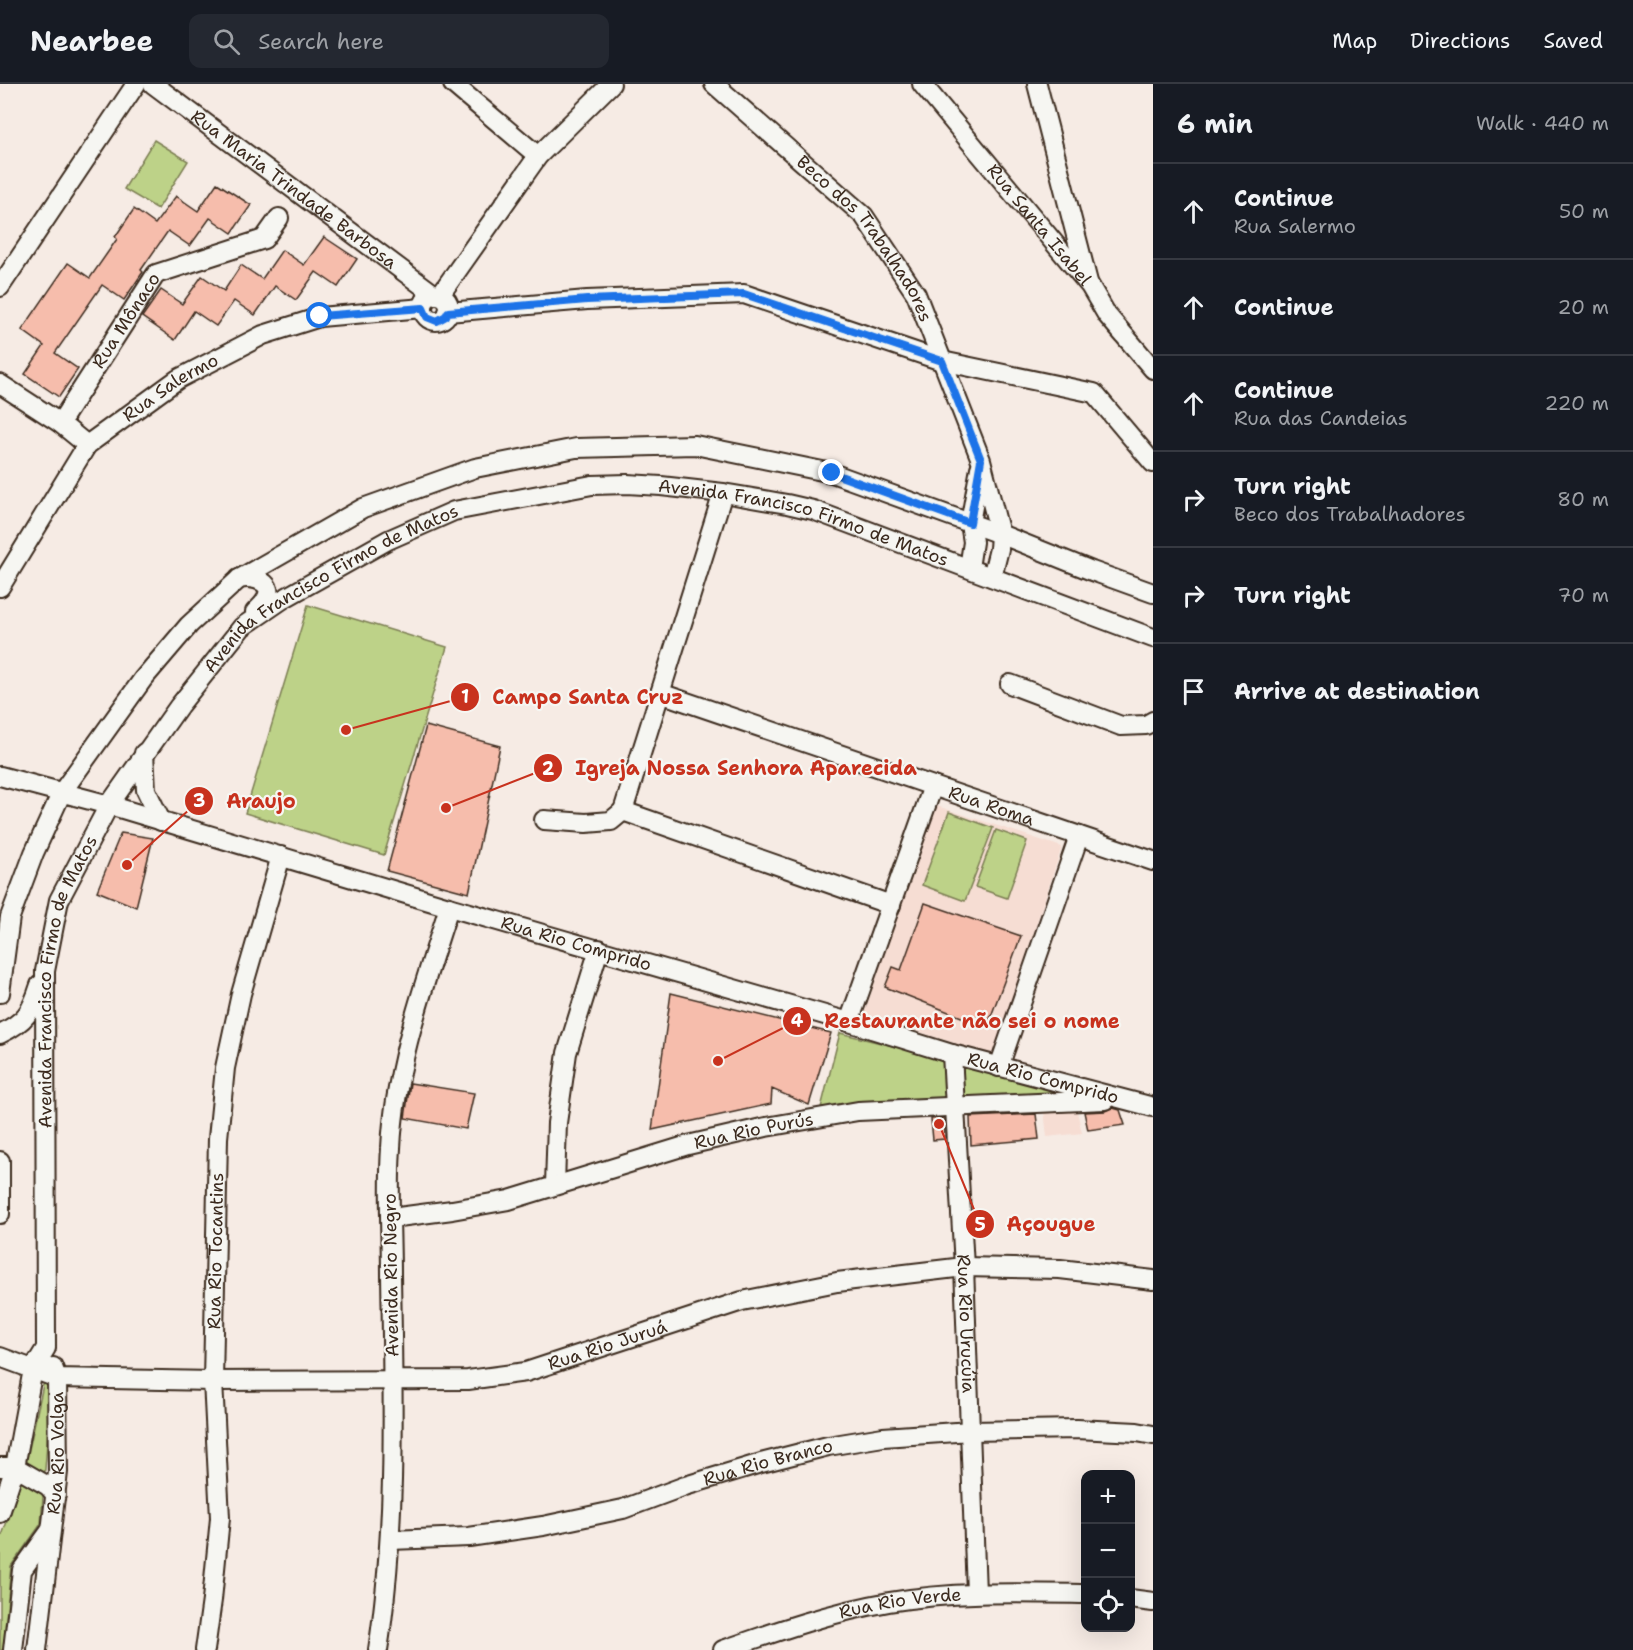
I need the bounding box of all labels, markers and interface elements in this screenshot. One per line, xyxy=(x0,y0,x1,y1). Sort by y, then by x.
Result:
search box xyxy=(189,14,609,68)
text: Nearbee xyxy=(30,22,153,60)
icon: search xyxy=(210,25,243,58)
text: Search here xyxy=(258,27,384,56)
text: Map xyxy=(1332,27,1377,55)
text: Directions xyxy=(1410,27,1510,55)
text: Saved xyxy=(1543,27,1603,55)
street label: Rua Maria Trindade Barbosa xyxy=(186,104,402,274)
text: 6 min xyxy=(1177,106,1253,141)
text: Walk · 440 m xyxy=(1476,110,1609,136)
street label: Beco dos Trabalhadores xyxy=(791,150,938,325)
street label: Rua Santa Isabel xyxy=(981,159,1097,291)
text: Continue xyxy=(1234,184,1334,213)
icon: ahead xyxy=(1177,195,1210,228)
text: 50 m xyxy=(1559,198,1609,224)
text: Rua Salermo xyxy=(1234,213,1356,239)
street label: Rua Mônaco xyxy=(86,268,166,373)
icon: ahead xyxy=(1177,291,1210,324)
text: Continue xyxy=(1234,293,1334,322)
text: 20 m xyxy=(1558,294,1609,320)
route start xyxy=(306,302,332,328)
street label: Rua Salermo xyxy=(118,348,223,427)
text: Continue xyxy=(1234,376,1334,405)
icon: ahead xyxy=(1177,387,1210,420)
text: 220 m xyxy=(1545,390,1609,416)
text: Rua das Candeias xyxy=(1234,405,1408,431)
route end xyxy=(818,459,844,485)
text: Turn right xyxy=(1234,472,1351,501)
street label: Avenida Francisco Firmo de Matos xyxy=(657,474,952,572)
icon: right xyxy=(1177,483,1210,516)
text: 80 m xyxy=(1557,486,1609,512)
street label: Avenida Francisco Firmo de Matos xyxy=(198,499,462,678)
text: Beco dos Trabalhadores xyxy=(1234,501,1466,527)
icon: right xyxy=(1177,579,1210,612)
text: Turn right xyxy=(1234,581,1351,610)
text: 70 m xyxy=(1557,582,1609,608)
icon: arrive xyxy=(1177,675,1210,708)
text: Arrive at destination xyxy=(1234,677,1480,706)
callout: Campo Santa Cruz xyxy=(450,678,696,716)
text: Campo Santa Cruz xyxy=(492,684,684,710)
text: 1 xyxy=(461,685,469,709)
callout: Igreja Nossa Senhora Aparecida xyxy=(533,749,929,787)
text: Igreja Nossa Senhora Aparecida xyxy=(575,755,917,781)
text: 2 xyxy=(542,757,555,781)
street label: Rua Roma xyxy=(945,780,1037,832)
callout: Araujo xyxy=(184,782,308,820)
text: Araujo xyxy=(226,788,296,814)
text: 3 xyxy=(193,789,205,813)
street label: Avenida Francisco Firmo de Matos xyxy=(33,831,103,1128)
street label: Rua Rio Comprido xyxy=(498,911,654,977)
callout: Restaurante não sei o nome xyxy=(782,1002,1131,1040)
text: Restaurante não sei o nome xyxy=(824,1008,1120,1034)
text: 4 xyxy=(791,1009,804,1033)
street label: Rua Rio Comprido xyxy=(965,1047,1121,1109)
street label: Rua Rio Purús xyxy=(692,1107,815,1155)
street label: Rua Rio Tocantins xyxy=(202,1173,229,1330)
street label: Avenida Rio Negro xyxy=(378,1193,404,1357)
callout: Açougue xyxy=(965,1205,1108,1243)
text: Açougue xyxy=(1007,1211,1095,1237)
text: 5 xyxy=(974,1213,986,1237)
street label: Rua Rio Urucúia xyxy=(951,1254,981,1393)
street label: Rua Rio Juruá xyxy=(545,1314,670,1376)
street label: Rua Rio Volga xyxy=(41,1392,70,1516)
street label: Rua Rio Branco xyxy=(700,1433,835,1492)
map controls xyxy=(1081,1470,1135,1632)
button: + xyxy=(1081,1470,1135,1524)
button: − xyxy=(1081,1524,1135,1578)
button: locate xyxy=(1081,1578,1135,1632)
street label: Rua Rio Verde xyxy=(836,1582,962,1624)

